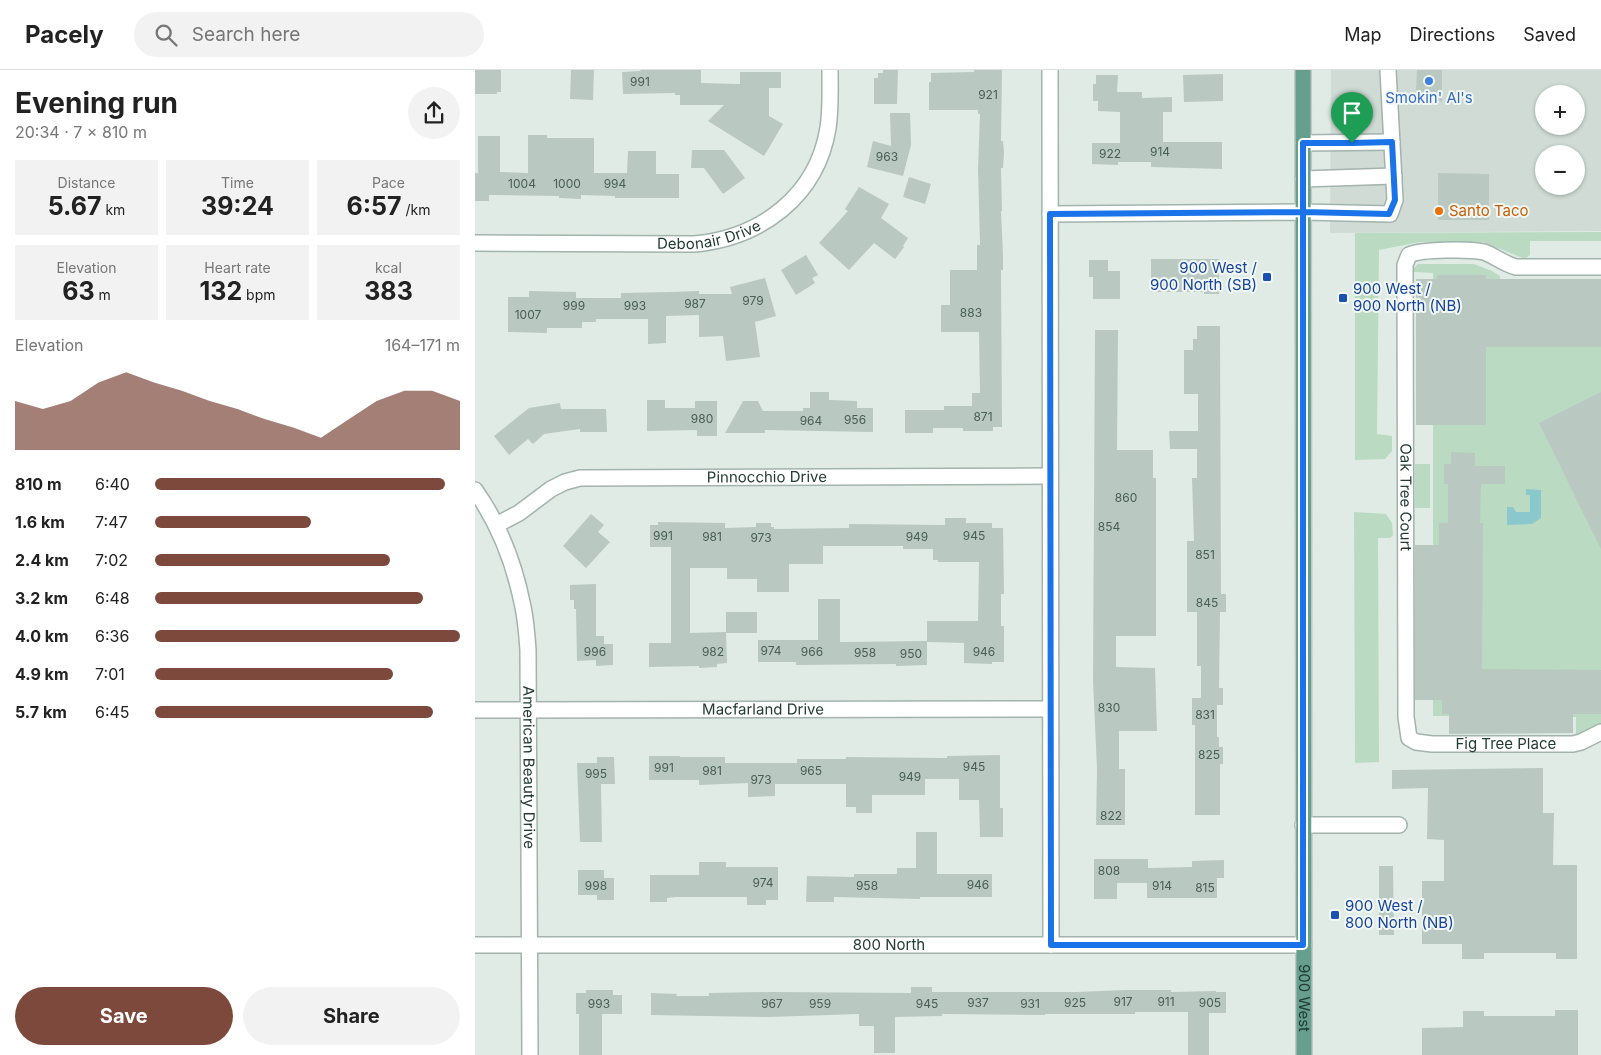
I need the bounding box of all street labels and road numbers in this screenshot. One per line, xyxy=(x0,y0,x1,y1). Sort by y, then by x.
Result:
street label: Debonair Drive xyxy=(657,216,764,253)
street label: Oak Tree Court xyxy=(1396,443,1416,551)
street label: Pinnocchio Drive xyxy=(707,467,827,486)
street label: American Beauty Drive xyxy=(519,686,539,849)
street label: Macfarland Drive xyxy=(702,699,824,719)
street label: Fig Tree Place xyxy=(1455,734,1556,753)
street label: 800 North xyxy=(853,935,925,954)
street label: 900 West xyxy=(1295,964,1314,1032)

